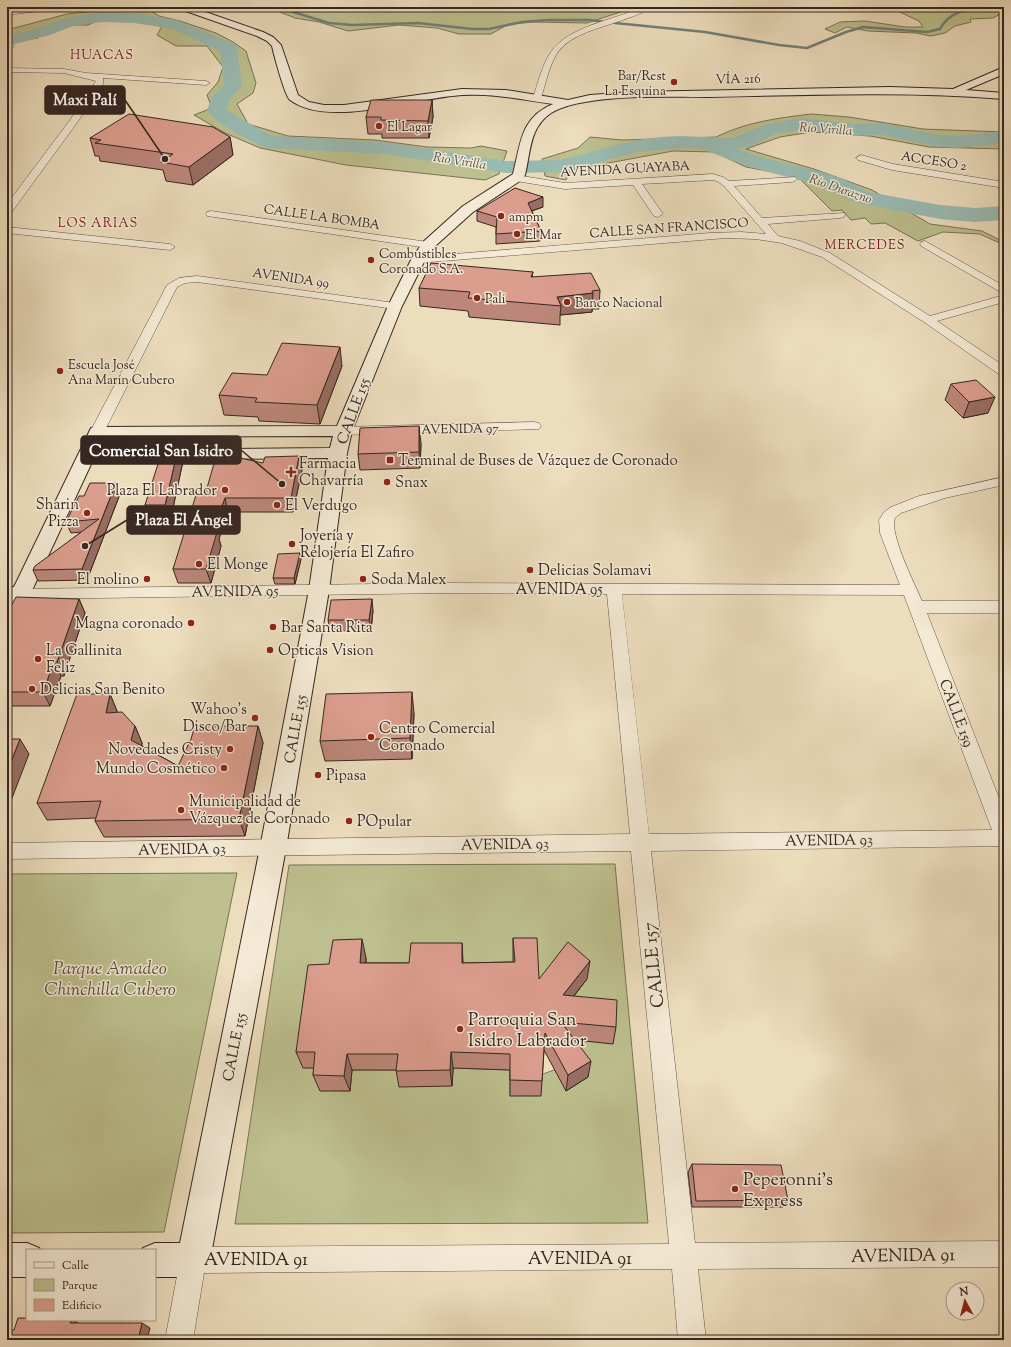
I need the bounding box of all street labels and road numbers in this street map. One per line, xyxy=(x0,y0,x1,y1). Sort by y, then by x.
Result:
street label: VÍA 216 xyxy=(715,70,761,89)
street label: ACCESO 2 xyxy=(899,148,968,176)
street label: AVENIDA GUAYABA xyxy=(560,158,691,182)
street label: CALLE LA BOMBA xyxy=(262,201,382,235)
street label: CALLE SAN FRANCISCO xyxy=(589,214,749,244)
street label: AVENIDA 99 xyxy=(251,265,330,293)
street label: CALLE 155 xyxy=(333,375,376,448)
street label: AVENIDA 97 xyxy=(421,420,499,440)
street label: AVENIDA 95 xyxy=(515,580,603,601)
street label: AVENIDA 95 xyxy=(191,581,279,604)
street label: CALLE 159 xyxy=(933,676,978,751)
street label: CALLE 155 xyxy=(280,693,313,765)
street label: AVENIDA 93 xyxy=(785,830,873,853)
street label: AVENIDA 93 xyxy=(461,834,549,857)
street label: AVENIDA 93 xyxy=(138,839,226,862)
street label: CALLE 157 xyxy=(638,921,672,1009)
street label: CALLE 155 xyxy=(219,1011,252,1083)
street label: AVENIDA 91 xyxy=(851,1243,955,1271)
street label: AVENIDA 91 xyxy=(528,1247,632,1273)
street label: AVENIDA 91 xyxy=(204,1248,308,1274)

